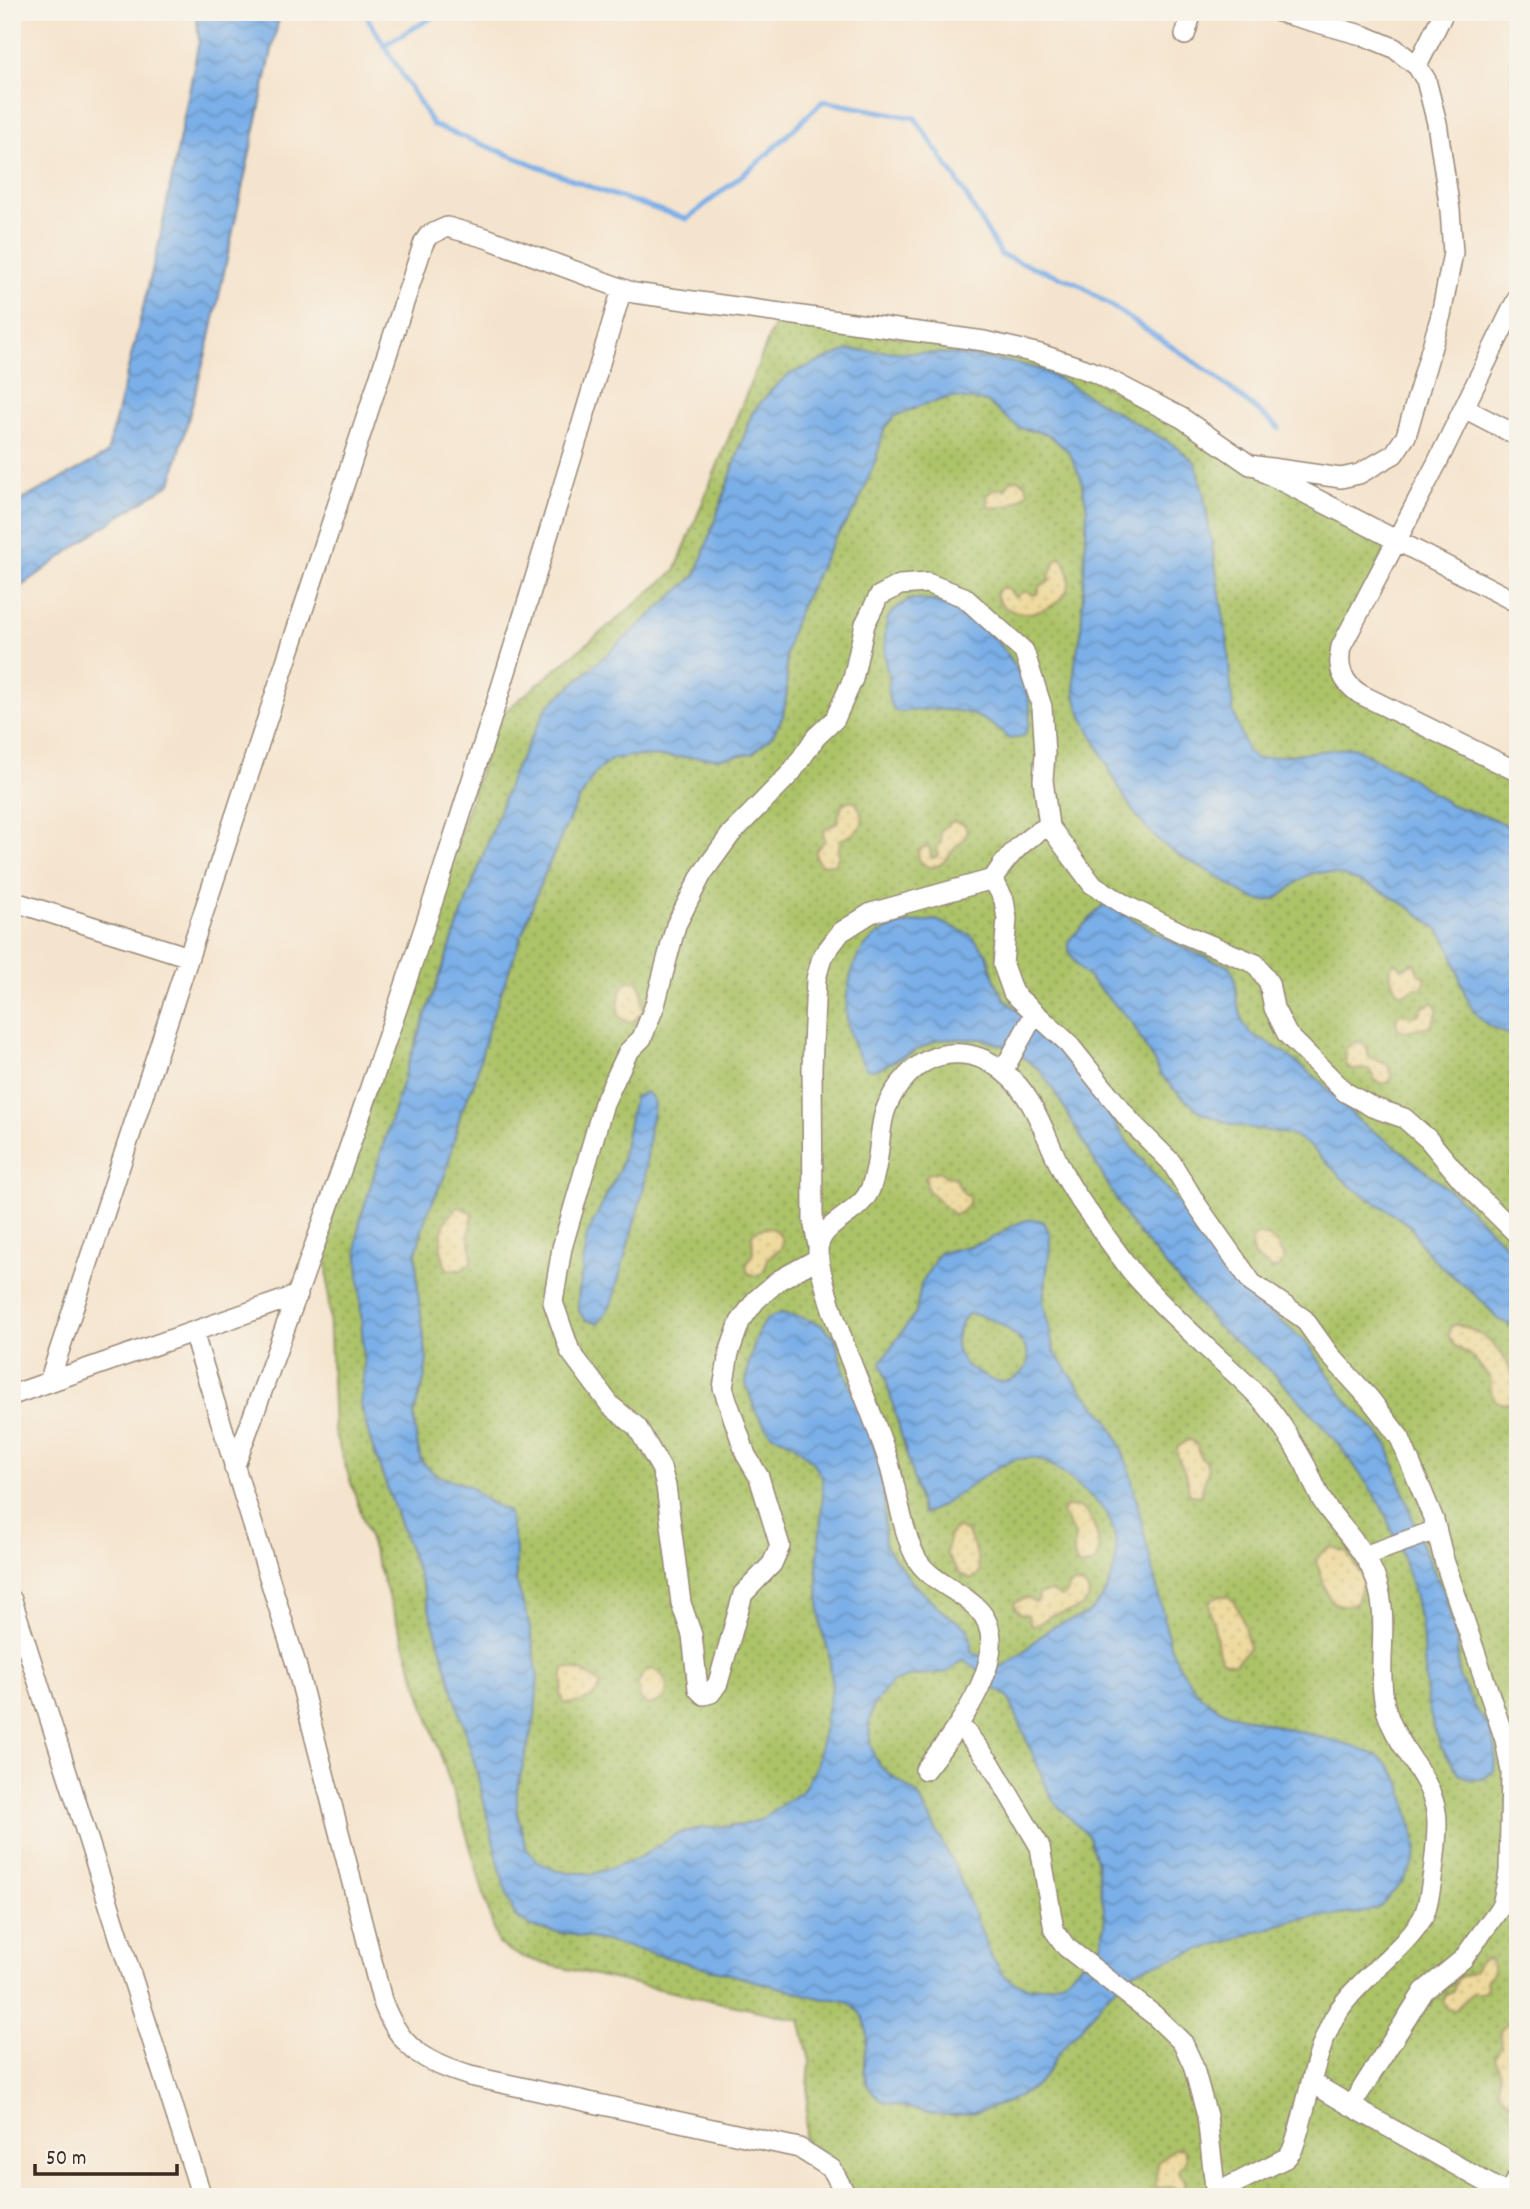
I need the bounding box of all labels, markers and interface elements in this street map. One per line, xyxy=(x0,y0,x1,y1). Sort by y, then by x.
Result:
scale bar xyxy=(35,2132,177,2176)
text: 50 m xyxy=(46,2145,86,2175)

